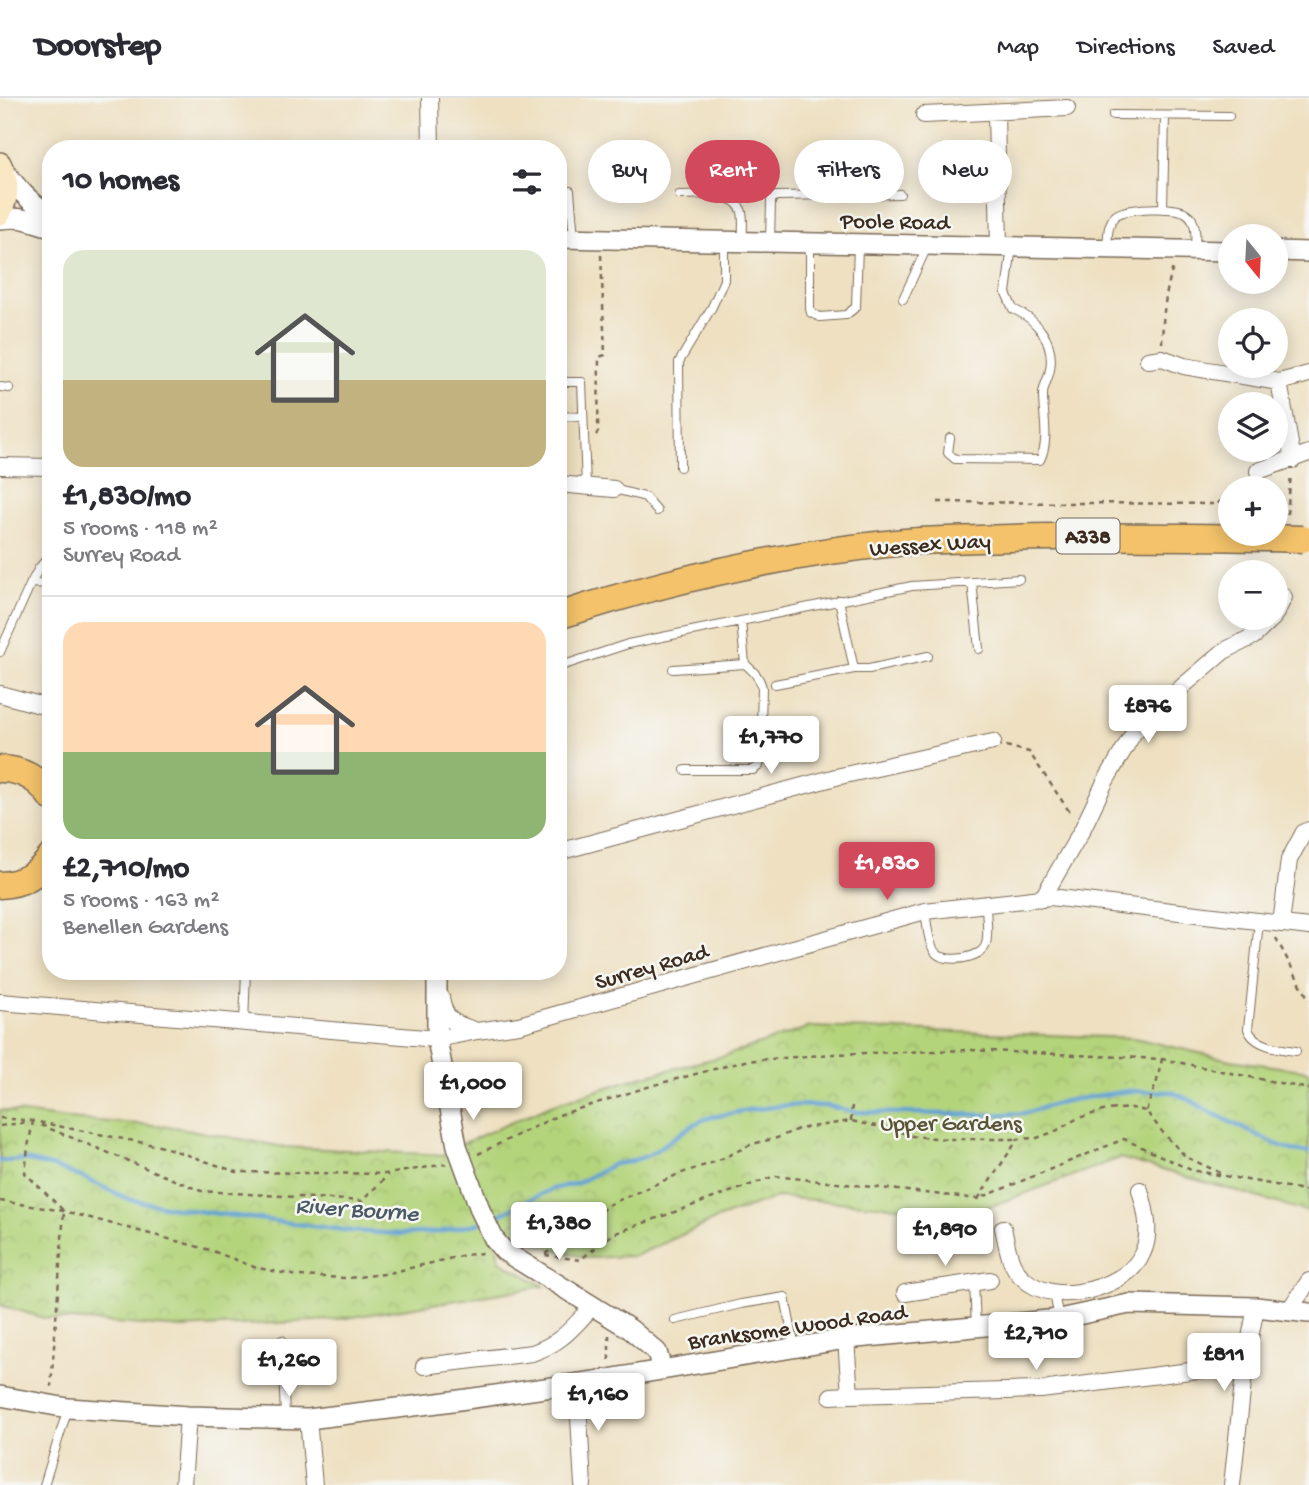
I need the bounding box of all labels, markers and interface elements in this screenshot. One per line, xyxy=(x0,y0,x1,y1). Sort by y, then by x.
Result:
text: Doorstep xyxy=(35,29,161,67)
text: Map xyxy=(997,34,1039,63)
text: Directions xyxy=(1077,34,1175,63)
text: Saved xyxy=(1213,34,1274,63)
chip: Buy xyxy=(588,140,671,203)
chip: Rent xyxy=(685,140,780,203)
chip: Filters xyxy=(794,140,904,203)
chip: New xyxy=(918,140,1012,203)
icon: filters xyxy=(508,163,546,201)
text: 10 homes xyxy=(63,165,179,200)
street label: Poole Road xyxy=(839,209,951,238)
north arrow xyxy=(1218,224,1288,294)
map controls xyxy=(1218,224,1288,630)
icon: home xyxy=(242,295,368,421)
button: locate xyxy=(1218,308,1288,378)
button: layers xyxy=(1218,392,1288,462)
button: + xyxy=(1218,476,1288,546)
text: £1,830/mo xyxy=(63,481,191,516)
text: 5 rooms · 118 m² xyxy=(63,516,218,543)
road number: A338 xyxy=(1056,518,1120,554)
street label: Wessex Way xyxy=(869,529,992,564)
text: Surrey Road xyxy=(63,543,180,570)
button: − xyxy=(1218,560,1288,630)
icon: home xyxy=(242,667,368,793)
pin: £876 xyxy=(1107,686,1189,745)
text: £876 xyxy=(1125,694,1171,721)
pin: £1,770 xyxy=(714,716,828,776)
text: £1,770 xyxy=(739,725,803,752)
pin: £1,830 xyxy=(830,842,944,902)
text: £1,830 xyxy=(855,851,919,878)
text: £2,710/mo xyxy=(63,853,189,888)
text: 5 rooms · 163 m² xyxy=(63,888,219,915)
text: Benellen Gardens xyxy=(63,915,228,942)
street label: Surrey Road xyxy=(592,939,713,997)
pin: £1,000 xyxy=(416,1062,530,1122)
text: £1,000 xyxy=(440,1071,506,1098)
park label: Upper Gardens xyxy=(880,1112,1022,1139)
water label: River Bourne xyxy=(294,1193,421,1230)
pin: £1,380 xyxy=(502,1202,616,1262)
pin: £1,890 xyxy=(888,1208,1002,1268)
text: £1,380 xyxy=(527,1211,591,1238)
text: £1,890 xyxy=(913,1217,977,1244)
street label: Branksome Wood Road xyxy=(685,1300,910,1357)
pin: £2,710 xyxy=(979,1312,1093,1372)
text: £2,710 xyxy=(1004,1321,1068,1348)
pin: £811 xyxy=(1183,1334,1265,1393)
pin: £1,260 xyxy=(232,1340,346,1399)
text: £811 xyxy=(1203,1342,1245,1369)
text: £1,260 xyxy=(258,1348,320,1375)
pin: £1,160 xyxy=(541,1374,655,1433)
text: £1,160 xyxy=(568,1382,628,1409)

